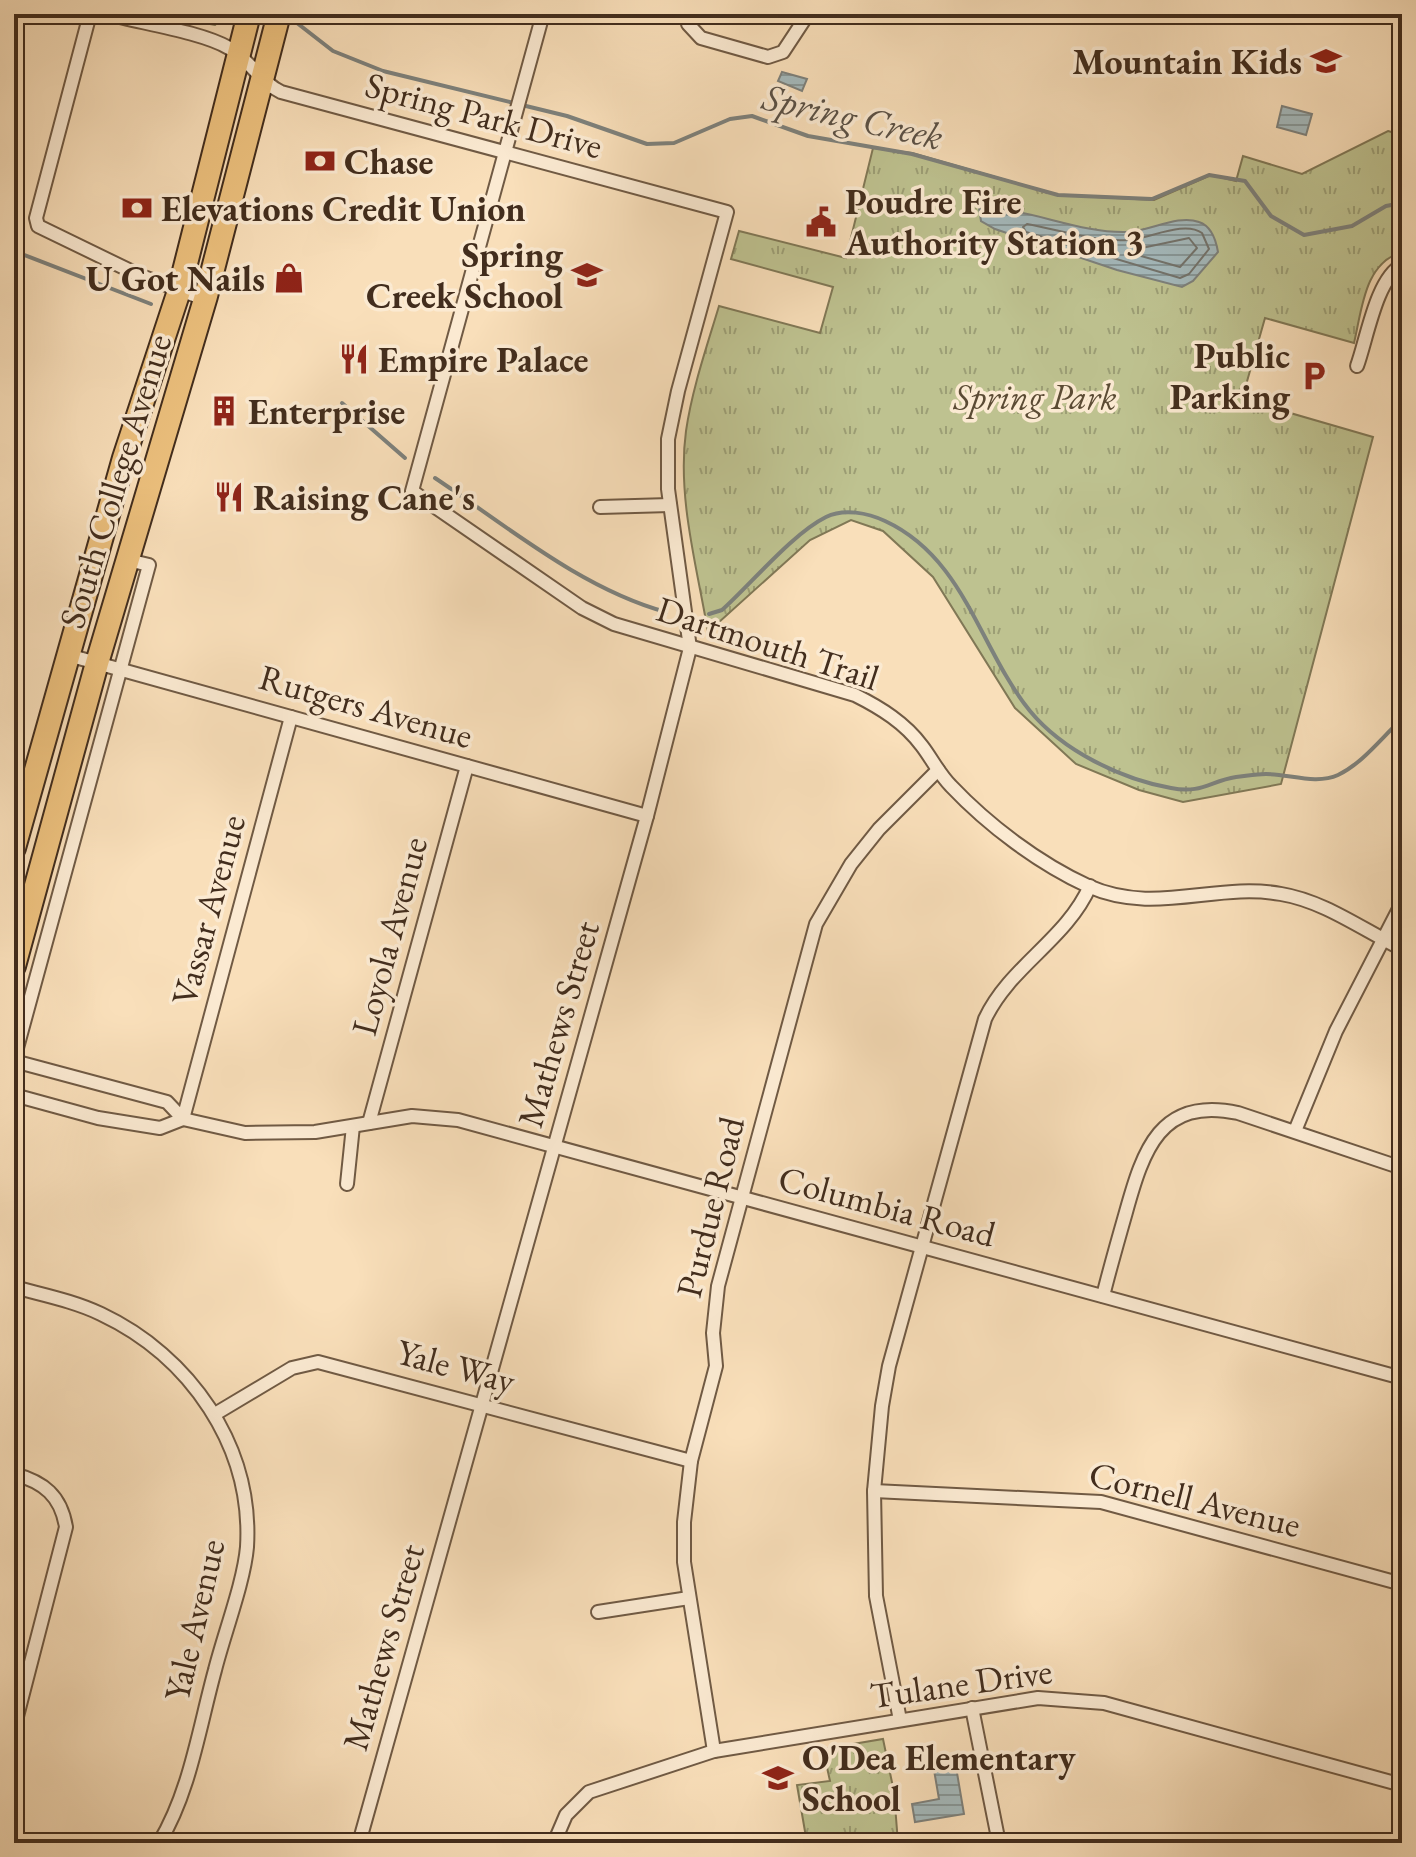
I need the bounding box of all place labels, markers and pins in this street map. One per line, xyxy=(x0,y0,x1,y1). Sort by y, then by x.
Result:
place label: Mountain Kids xyxy=(1072,38,1302,85)
school or university icon: Mountain Kids xyxy=(1309,44,1343,78)
place label: Chase xyxy=(344,138,433,185)
bank icon: Chase xyxy=(303,144,337,178)
place label: Poudre Fire Authority Station 3 xyxy=(844,178,1144,266)
place label: Elevations Credit Union xyxy=(161,185,526,232)
bank icon: Elevations Credit Union xyxy=(120,191,154,225)
public building icon: Poudre Fire Authority Station 3 xyxy=(804,205,838,239)
place label: Spring Creek School xyxy=(366,231,564,319)
place label: U Got Nails xyxy=(86,255,265,302)
school or university icon: Spring Creek School xyxy=(570,258,604,292)
shop icon: U Got Nails xyxy=(272,261,306,295)
place label: Public Parking xyxy=(1170,332,1291,420)
place label: Empire Palace xyxy=(378,336,589,383)
restaurant icon: Empire Palace xyxy=(337,342,371,376)
parking icon: Public Parking xyxy=(1297,359,1331,393)
place label: Enterprise xyxy=(248,388,405,435)
building icon: Enterprise xyxy=(207,394,241,428)
place label: Raising Cane's xyxy=(253,474,475,521)
restaurant icon: Raising Cane's xyxy=(212,480,246,514)
place label: O'Dea Elementary School xyxy=(802,1734,1076,1822)
school or university icon: O'Dea Elementary School xyxy=(761,1761,795,1795)

